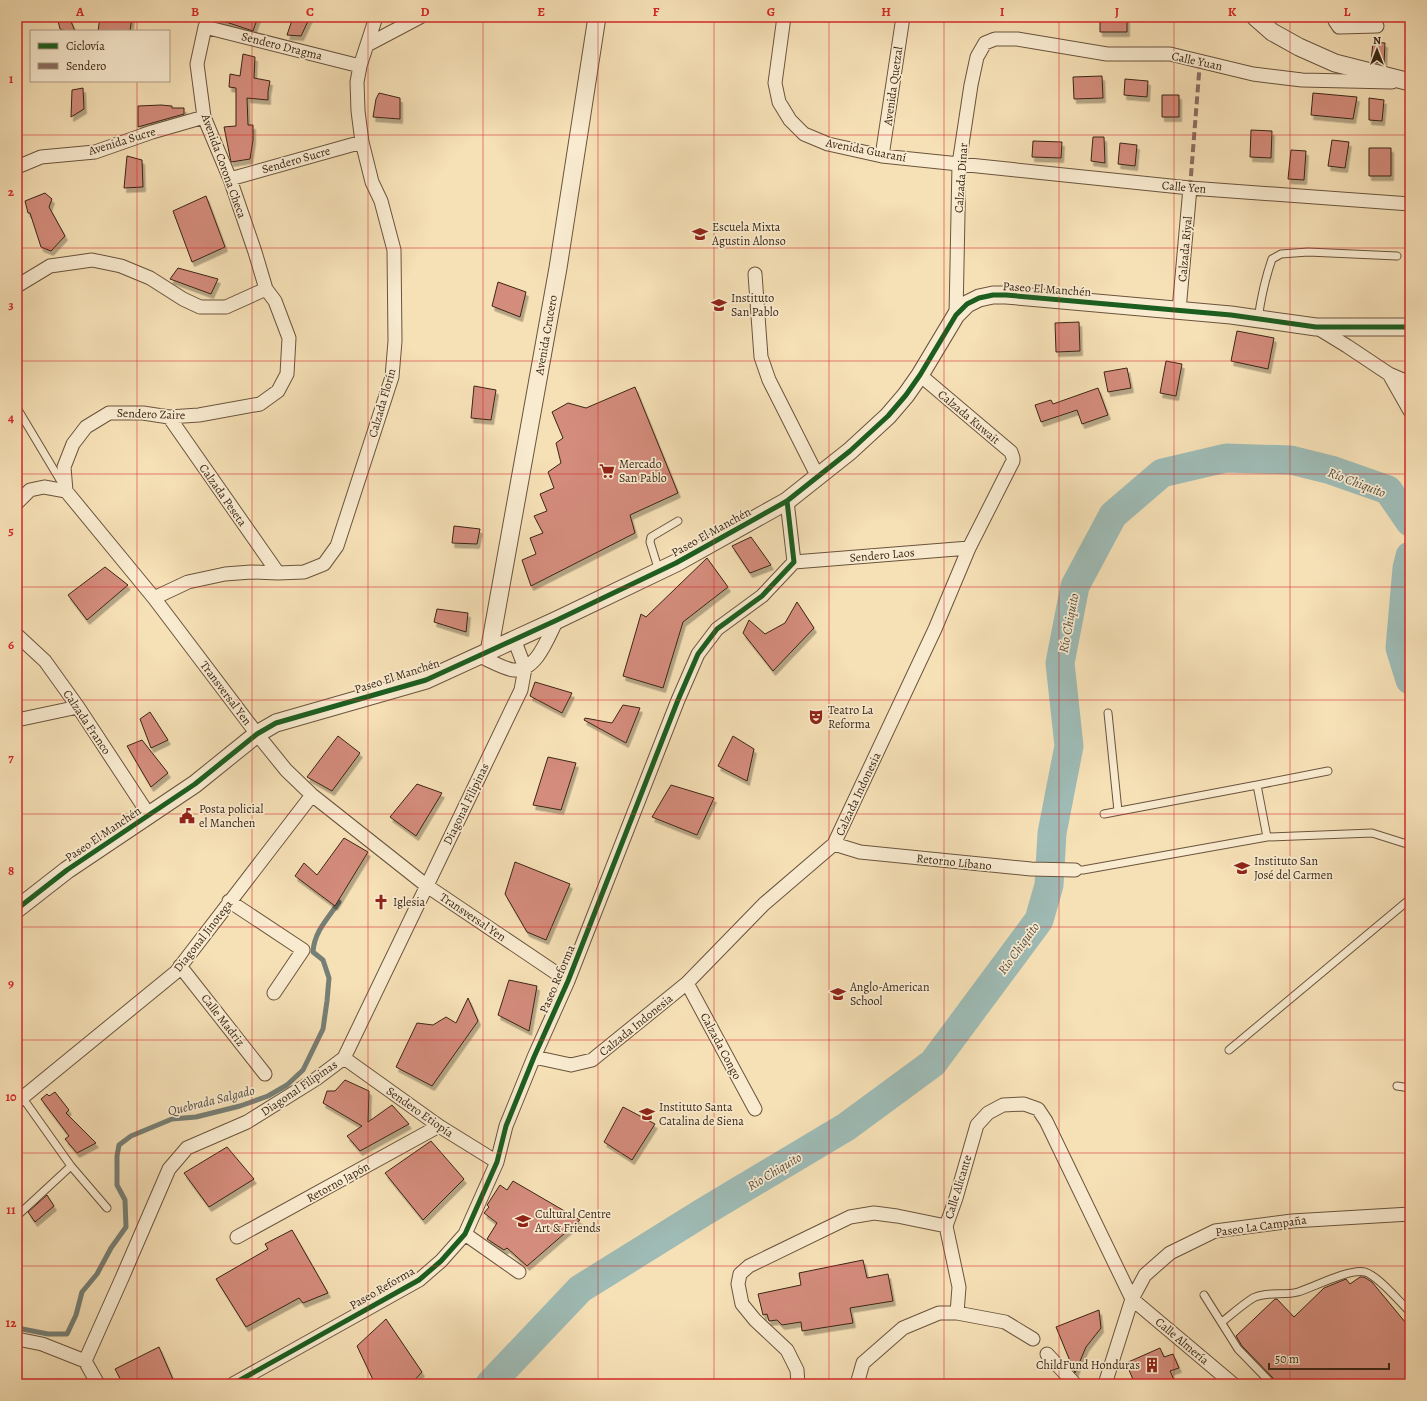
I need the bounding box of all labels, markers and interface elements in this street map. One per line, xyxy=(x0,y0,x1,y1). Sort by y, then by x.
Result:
text: A xyxy=(75,3,85,20)
text: B xyxy=(191,3,199,20)
text: C xyxy=(306,3,314,20)
text: D xyxy=(420,3,430,20)
text: E xyxy=(537,3,545,20)
text: F xyxy=(653,3,660,20)
text: G xyxy=(767,3,775,20)
text: H xyxy=(881,3,891,20)
text: I xyxy=(1000,3,1005,20)
text: J xyxy=(1115,3,1119,20)
text: K xyxy=(1228,3,1237,20)
text: L xyxy=(1344,3,1351,20)
street label: Sendero Dragma xyxy=(240,28,325,64)
legend xyxy=(30,30,170,82)
north arrow xyxy=(1357,30,1397,70)
text: N xyxy=(1373,33,1381,48)
text: Ciclovía xyxy=(66,38,105,54)
street label: Avenida Quetzal xyxy=(879,45,906,128)
street label: Calle Yuan xyxy=(1170,48,1224,74)
text: Sendero xyxy=(66,58,106,74)
text: 1 xyxy=(9,70,14,87)
street label: Avenida Corona Checa xyxy=(197,111,250,221)
street label: Avenida Sucre xyxy=(85,123,158,159)
street label: Avenida Guaraní xyxy=(823,134,908,166)
street label: Calzada Dinar xyxy=(951,142,971,214)
street label: Sendero Sucre xyxy=(260,143,332,177)
street label: Calle Yen xyxy=(1161,177,1207,197)
text: 2 xyxy=(8,183,15,200)
street label: Calzada Riyal xyxy=(1174,215,1196,282)
place label: Escuela Mixta Agustin Alonso xyxy=(711,219,786,249)
school or university icon: Escuela Mixta Agustin Alonso xyxy=(691,225,709,243)
street label: Paseo El Manchén xyxy=(1002,278,1092,300)
place label: Instituto San Pablo xyxy=(731,290,779,320)
street label: Avenida Crucero xyxy=(531,294,561,377)
text: 3 xyxy=(8,296,14,313)
school or university icon: Instituto San Pablo xyxy=(710,296,728,314)
street label: Calzada Florín xyxy=(365,366,400,439)
street label: Calzada Kuwait xyxy=(935,386,1003,448)
street label: Sendero Zaire xyxy=(117,405,185,423)
text: 4 xyxy=(8,409,14,426)
place label: Mercado San Pablo xyxy=(619,456,667,486)
street label: Calzada Peseta xyxy=(196,461,251,530)
supermarket icon: Mercado San Pablo xyxy=(598,462,616,480)
water label: Río Chiquito xyxy=(1326,464,1388,501)
street label: Paseo El Manchén xyxy=(668,503,754,560)
text: 5 xyxy=(8,522,14,539)
street label: Sendero Laos xyxy=(849,544,915,566)
water label: Río Chiquito xyxy=(1054,592,1083,654)
text: 6 xyxy=(8,636,14,653)
street label: Paseo El Manchén xyxy=(352,655,442,697)
street label: Transversal Yen xyxy=(197,658,256,729)
street label: Calzada Franco xyxy=(59,686,115,758)
place label: Teatro La Reforma xyxy=(828,702,874,732)
theatre icon: Teatro La Reforma xyxy=(807,708,825,726)
text: 7 xyxy=(8,749,14,766)
street label: Calzada Indonesia xyxy=(832,749,885,838)
street label: Diagonal Filipinas xyxy=(439,760,493,848)
place label: Posta policial el Manchen xyxy=(199,801,263,831)
street label: Paseo El Manchén xyxy=(62,802,145,865)
public building icon: Posta policial el Manchen xyxy=(178,807,196,825)
street label: Retorno Líbano xyxy=(916,850,992,874)
place label: Instituto San José del Carmen xyxy=(1254,853,1333,883)
school or university icon: Instituto San José del Carmen xyxy=(1233,859,1251,877)
text: 8 xyxy=(8,862,14,879)
street label: Transversal Yen xyxy=(437,889,510,945)
church icon: Iglesia xyxy=(372,893,390,911)
place label: Iglesia xyxy=(393,894,426,910)
street label: Diagonal Jinotega xyxy=(170,896,236,975)
water label: Río Chiquito xyxy=(994,919,1043,978)
street label: Paseo Reforma xyxy=(535,942,579,1016)
text: 9 xyxy=(8,975,14,992)
place label: Anglo-American School xyxy=(849,979,930,1009)
school or university icon: Anglo-American School xyxy=(829,985,847,1003)
street label: Calzada Indonesia xyxy=(596,990,677,1060)
street label: Calle Madriz xyxy=(198,991,248,1049)
street label: Calzada Congo xyxy=(697,1010,745,1082)
street label: Diagonal Filipinas xyxy=(258,1056,341,1120)
water label: Quebrada Salgado xyxy=(166,1081,256,1119)
street label: Sendero Etiopía xyxy=(383,1083,457,1141)
text: 10 xyxy=(5,1088,17,1105)
place label: Instituto Santa Catalina de Siena xyxy=(659,1099,744,1129)
school or university icon: Instituto Santa Catalina de Siena xyxy=(638,1105,656,1123)
water label: Río Chiquito xyxy=(744,1149,805,1194)
street label: Calle Alicante xyxy=(941,1153,975,1221)
street label: Retorno Japón xyxy=(304,1158,373,1206)
text: 11 xyxy=(6,1201,16,1218)
place label: Cultural Centre Art & Friends xyxy=(534,1206,611,1236)
school or university icon: Cultural Centre Art & Friends xyxy=(514,1212,532,1230)
street label: Paseo La Campaña xyxy=(1214,1212,1308,1240)
street label: Paseo Reforma xyxy=(346,1263,418,1313)
text: 12 xyxy=(6,1314,17,1331)
street label: Calle Almería xyxy=(1152,1314,1212,1368)
scale bar xyxy=(1269,1345,1389,1371)
text: 50 m xyxy=(1275,1351,1299,1367)
building icon: ChildFund Honduras xyxy=(1143,1356,1161,1374)
place label: ChildFund Honduras xyxy=(1036,1357,1140,1373)

